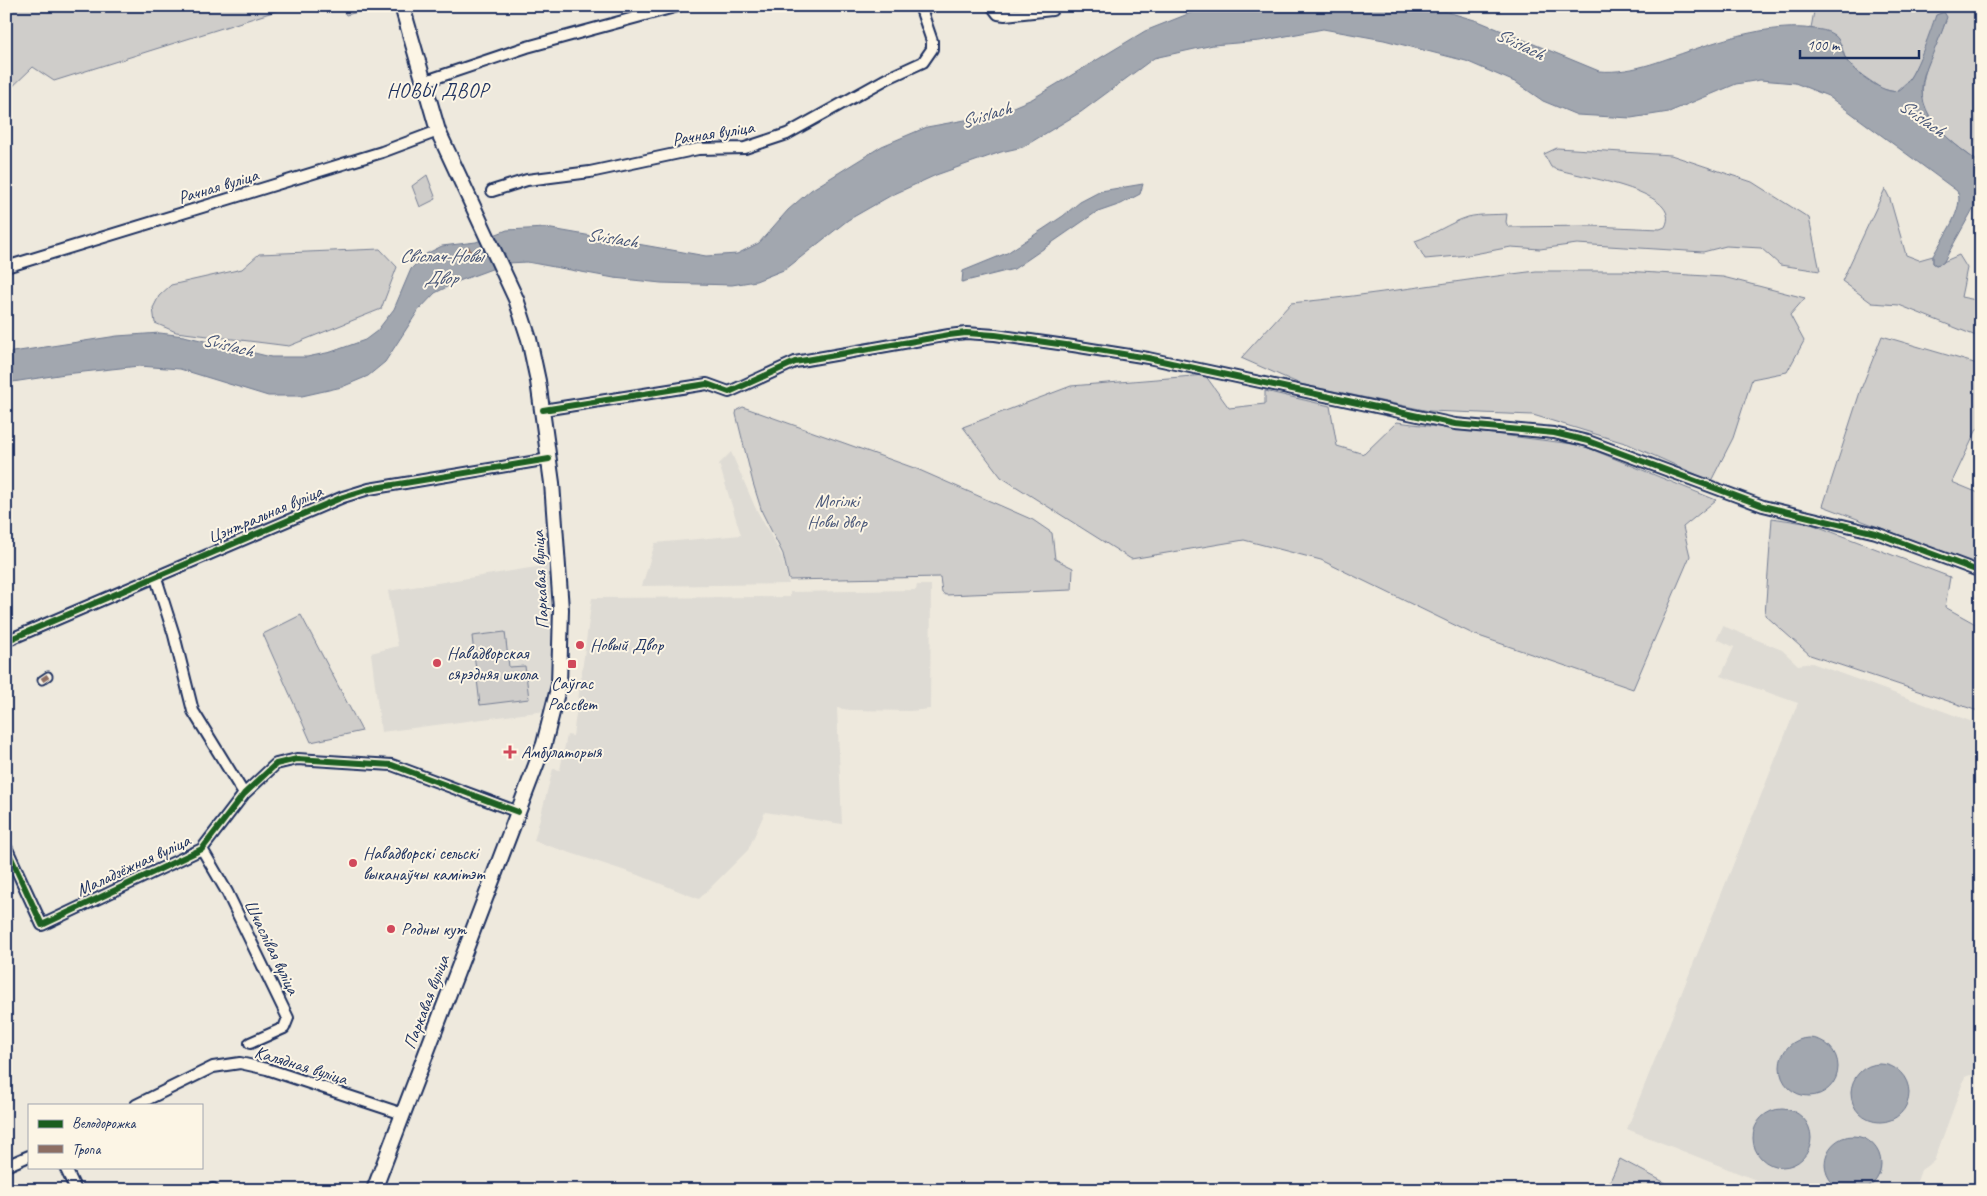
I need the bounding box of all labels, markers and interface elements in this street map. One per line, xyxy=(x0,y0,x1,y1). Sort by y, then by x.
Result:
water label: Svislach xyxy=(1492,22,1549,67)
scale bar xyxy=(1800,28,1918,60)
text: 100 m xyxy=(1807,36,1841,55)
district label: НОВЫ ДВОР xyxy=(387,78,491,103)
water label: Svislach xyxy=(1894,94,1951,143)
water label: Svislach xyxy=(958,96,1015,134)
street label: Рачная вуліца xyxy=(671,116,757,150)
street label: Рачная вуліца xyxy=(175,163,262,209)
water label: Svislach xyxy=(585,222,640,254)
water label: Свіслач-Новы Двор xyxy=(399,244,486,290)
water label: Svislach xyxy=(200,327,257,363)
street label: Цэнтральная вуліца xyxy=(204,479,327,548)
park label: Могілкі Новы двор xyxy=(807,490,868,533)
street label: Паркавая вуліца xyxy=(526,529,554,630)
place label: Новый Двор xyxy=(590,634,664,656)
marker: Новый Двор xyxy=(574,639,586,651)
place label: Навадворская сярэдняя школа xyxy=(447,642,539,685)
marker: Навадворская сярэдняя школа xyxy=(431,657,443,669)
marker: Саўгас Рассвет xyxy=(566,658,578,670)
place label: Саўгас Рассвет xyxy=(548,672,598,715)
place label: Амбулаторыя xyxy=(521,741,603,763)
marker: Амбулаторыя xyxy=(503,745,517,759)
street label: Маладзёжная вуліца xyxy=(73,829,194,901)
place label: Навадворскі сельскі выканаўчы камітэт xyxy=(363,842,486,885)
marker: Навадворскі сельскі выканаўчы камітэт xyxy=(347,857,359,869)
street label: Шчаслівая вуліца xyxy=(240,896,305,999)
place label: Родны кут xyxy=(401,918,467,940)
marker: Родны кут xyxy=(385,923,397,935)
street label: Паркавая вуліца xyxy=(398,951,454,1052)
street label: Калядная вуліца xyxy=(252,1040,351,1090)
legend xyxy=(28,1104,202,1168)
text: Велодорожка xyxy=(72,1114,136,1133)
text: Тропа xyxy=(72,1140,101,1159)

